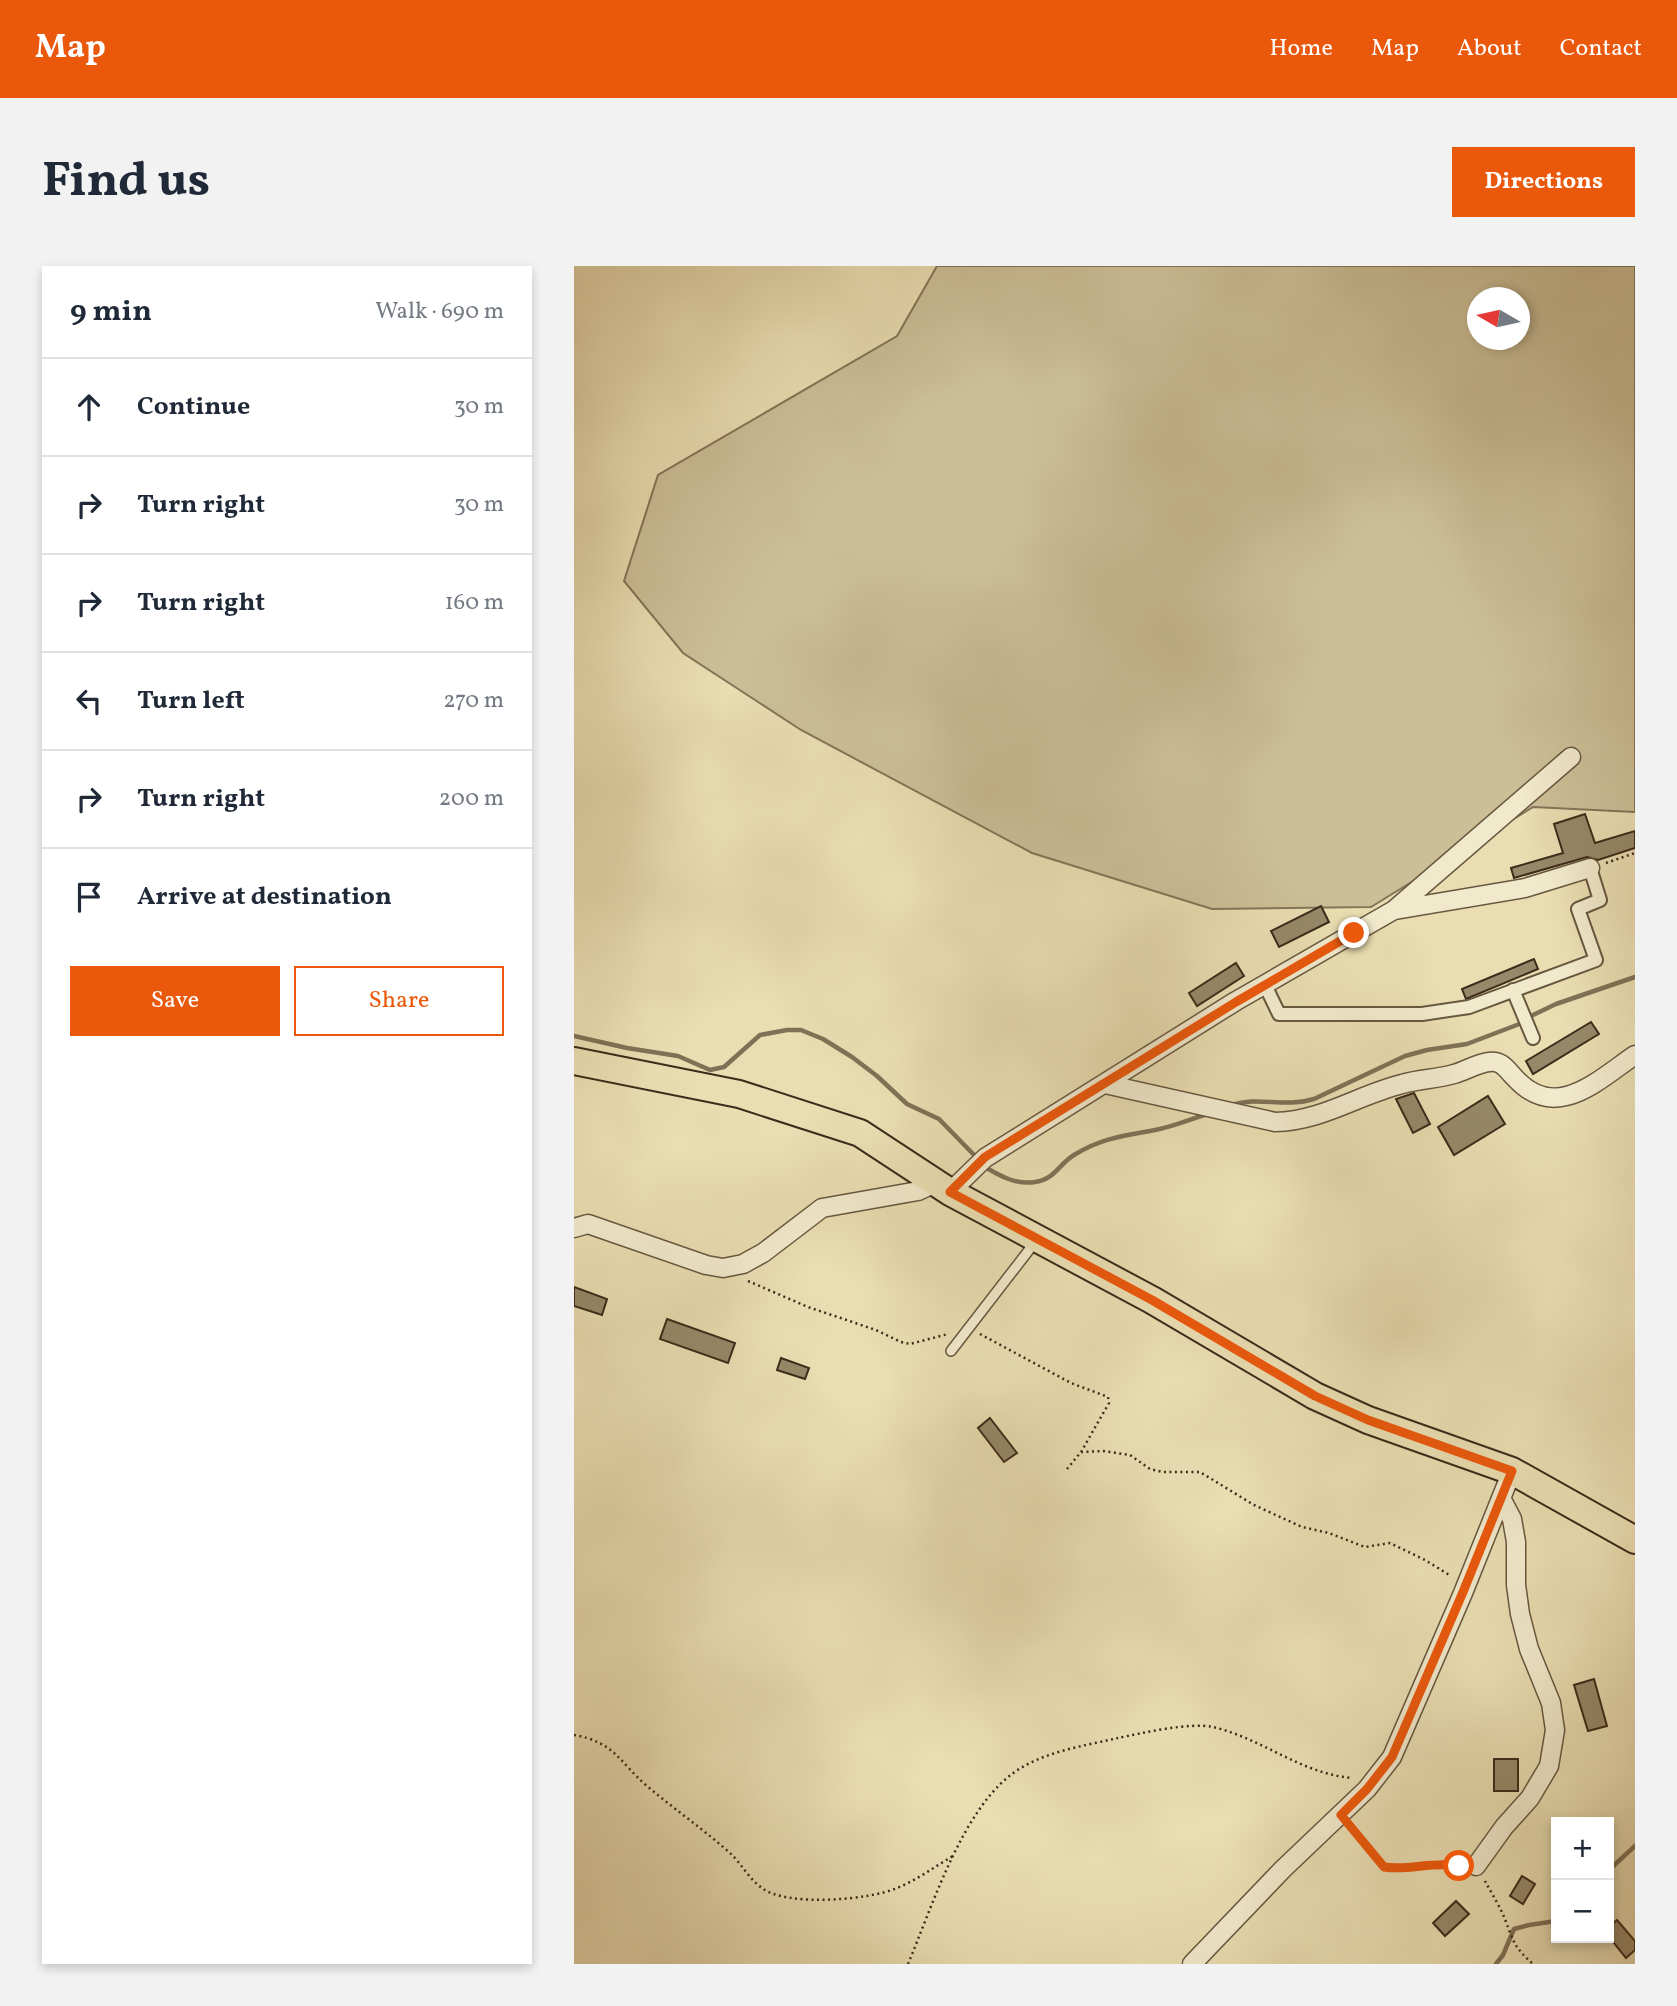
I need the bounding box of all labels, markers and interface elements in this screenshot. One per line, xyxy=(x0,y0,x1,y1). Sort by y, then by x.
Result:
text: Map xyxy=(35,26,106,72)
text: Home xyxy=(1269,32,1333,66)
text: Map xyxy=(1371,32,1419,66)
text: About xyxy=(1457,32,1522,66)
text: Contact xyxy=(1560,32,1642,66)
button: Directions xyxy=(1452,147,1635,217)
text: Find us xyxy=(42,148,210,217)
north arrow xyxy=(1467,287,1530,350)
text: 9 min xyxy=(70,291,152,333)
text: Walk · 690 m xyxy=(375,296,504,328)
icon: ahead xyxy=(70,388,108,426)
text: Continue xyxy=(137,389,250,425)
text: 30 m xyxy=(454,391,504,423)
icon: right xyxy=(70,486,108,524)
text: Turn right xyxy=(137,487,265,523)
text: 30 m xyxy=(454,489,504,521)
icon: right xyxy=(70,584,108,622)
text: Turn right xyxy=(137,585,265,621)
text: 160 m xyxy=(445,587,504,619)
icon: left xyxy=(70,682,108,720)
text: Turn left xyxy=(137,683,245,719)
text: 270 m xyxy=(443,685,504,717)
icon: right xyxy=(70,780,108,818)
text: Turn right xyxy=(137,781,265,817)
text: 200 m xyxy=(439,783,504,815)
icon: arrive xyxy=(70,878,108,916)
text: Arrive at destination xyxy=(137,879,392,915)
route end xyxy=(1338,917,1369,948)
button: Save xyxy=(70,966,280,1036)
button: Share xyxy=(294,966,504,1036)
map controls xyxy=(1551,1817,1614,1943)
button: + xyxy=(1551,1817,1614,1880)
route start xyxy=(1443,1850,1474,1881)
button: − xyxy=(1551,1880,1614,1943)

